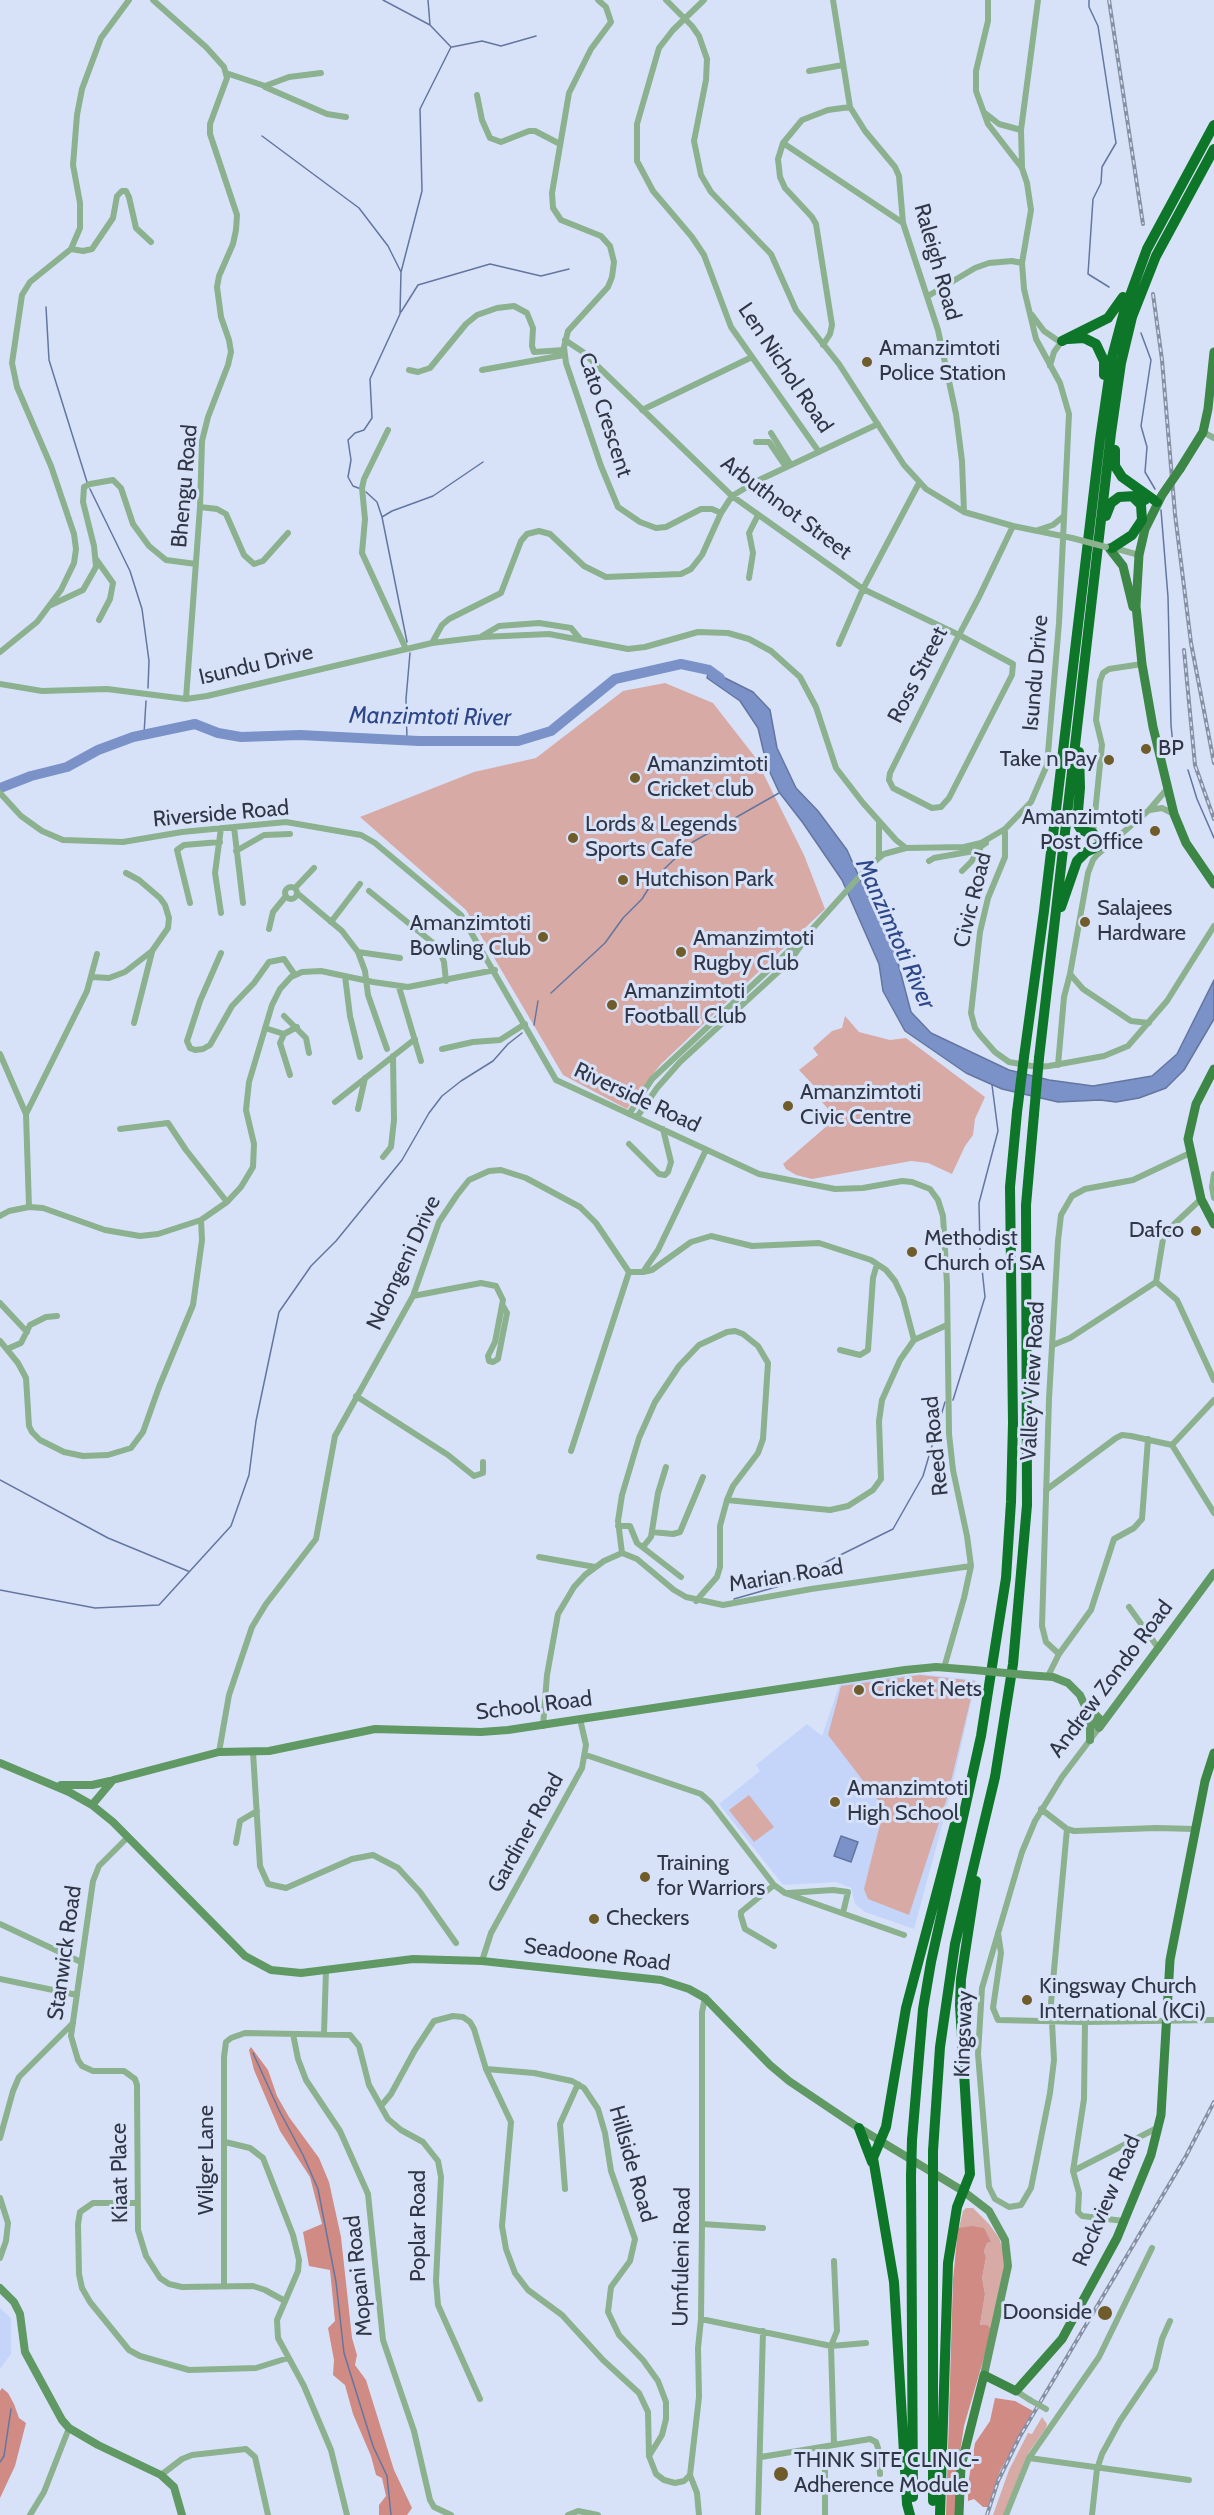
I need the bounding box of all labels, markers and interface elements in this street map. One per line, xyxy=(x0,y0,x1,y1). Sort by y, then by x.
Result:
street label: Raleigh Road xyxy=(908,201,966,323)
street label: Len Nichol Road xyxy=(732,298,838,438)
place label: Amanzimtoti Police Station xyxy=(879,336,1006,388)
street label: Cato Crescent xyxy=(572,349,638,481)
marker: Amanzimtoti Police Station xyxy=(860,355,874,369)
street label: Bhengu Road xyxy=(166,423,204,549)
street label: Arbuthnot Street xyxy=(715,450,857,566)
street label: Isundu Drive xyxy=(1018,614,1054,732)
street label: Ross Street xyxy=(882,622,954,728)
street label: Isundu Drive xyxy=(196,639,316,691)
water label: Manzimtoti River xyxy=(349,701,511,733)
place label: BP xyxy=(1158,736,1184,762)
marker: BP xyxy=(1139,742,1153,756)
place label: Take n Pay xyxy=(1000,747,1097,773)
place label: Amanzimtoti Cricket club xyxy=(647,752,768,804)
marker: Take n Pay xyxy=(1102,753,1116,767)
marker: Amanzimtoti Cricket club xyxy=(628,771,642,785)
street label: Riverside Road xyxy=(152,795,290,833)
place label: Amanzimtoti Post Office xyxy=(1022,805,1143,856)
place label: Lords & Legends Sports Cafe xyxy=(585,812,737,864)
marker: Amanzimtoti Post Office xyxy=(1148,824,1162,838)
marker: Lords & Legends Sports Cafe xyxy=(566,831,580,845)
street label: Civic Road xyxy=(948,850,998,950)
water label: Manzimtoti River xyxy=(849,854,941,1014)
place label: Hutchison Park xyxy=(635,867,774,893)
marker: Hutchison Park xyxy=(616,873,630,887)
place label: Salajees Hardware xyxy=(1097,896,1186,948)
place label: Amanzimtoti Bowling Club xyxy=(409,911,531,962)
marker: Salajees Hardware xyxy=(1078,915,1092,929)
place label: Amanzimtoti Rugby Club xyxy=(693,926,814,978)
marker: Amanzimtoti Bowling Club xyxy=(536,930,550,944)
marker: Amanzimtoti Rugby Club xyxy=(674,945,688,959)
place label: Amanzimtoti Football Club xyxy=(624,979,747,1030)
marker: Amanzimtoti Football Club xyxy=(605,998,619,1012)
street label: Riverside Road xyxy=(570,1057,704,1139)
place label: Amanzimtoti Civic Centre xyxy=(800,1080,921,1132)
marker: Amanzimtoti Civic Centre xyxy=(781,1099,795,1113)
street label: Ndongeni Drive xyxy=(361,1192,447,1334)
place label: Dafco xyxy=(1129,1218,1184,1244)
marker: Dafco xyxy=(1189,1224,1203,1238)
place label: Methodist Church of SA xyxy=(924,1226,1045,1278)
marker: Methodist Church of SA xyxy=(905,1245,919,1259)
street label: Valley View Road xyxy=(1016,1301,1050,1461)
street label: Reed Road xyxy=(918,1395,954,1497)
street label: Marian Road xyxy=(727,1554,845,1598)
street label: Andrew Zondo Road xyxy=(1043,1595,1179,1763)
place label: Cricket Nets xyxy=(871,1677,982,1703)
marker: Cricket Nets xyxy=(852,1683,866,1697)
street label: School Road xyxy=(474,1686,594,1726)
street label: Gardiner Road xyxy=(482,1769,570,1897)
place label: Amanzimtoti High School xyxy=(847,1776,968,1828)
marker: Amanzimtoti High School xyxy=(828,1795,842,1809)
place label: Training for Warriors xyxy=(657,1851,765,1903)
marker: Training for Warriors xyxy=(638,1870,652,1884)
street label: Stanwick Road xyxy=(42,1884,88,2022)
place label: Checkers xyxy=(606,1906,689,1932)
marker: Checkers xyxy=(587,1912,601,1926)
street label: Seadoone Road xyxy=(522,1933,672,1977)
place label: Kingsway Church International (KCi) xyxy=(1039,1974,1206,2026)
street label: Kingsway xyxy=(949,1990,979,2078)
marker: Kingsway Church International (KCi) xyxy=(1020,1993,1034,2007)
street label: Hillside Road xyxy=(603,2103,661,2225)
street label: Wilger Lane xyxy=(194,2105,220,2215)
street label: Kiaat Place xyxy=(106,2123,134,2223)
street label: Rockview Road xyxy=(1067,2131,1147,2271)
street label: Poplar Road xyxy=(406,2170,432,2282)
street label: Umfuleni Road xyxy=(668,2187,696,2327)
street label: Mopani Road xyxy=(339,2214,379,2338)
place label: Doonside xyxy=(1002,2300,1092,2326)
marker: Doonside xyxy=(1096,2304,1114,2322)
place label: THINK SITE CLINIC- Adherence Module xyxy=(794,2448,980,2500)
marker: THINK SITE CLINIC- Adherence Module xyxy=(772,2465,790,2483)

